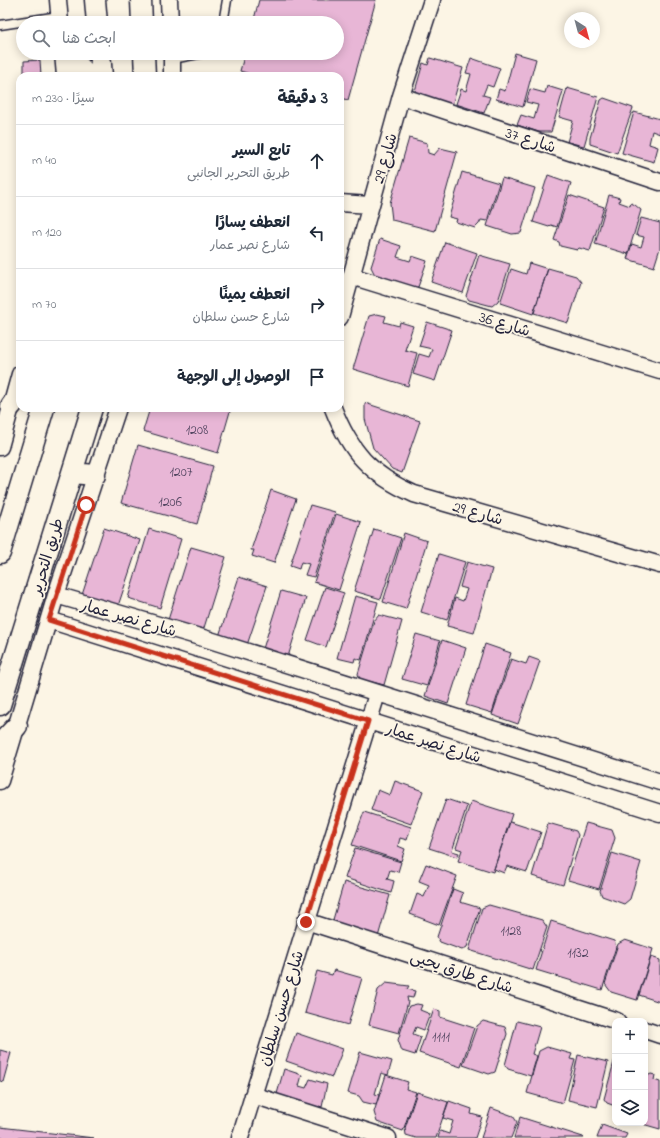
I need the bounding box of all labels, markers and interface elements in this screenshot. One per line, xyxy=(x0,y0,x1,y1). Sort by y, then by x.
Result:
north arrow xyxy=(564,12,600,48)
search box xyxy=(16,16,344,60)
icon: search xyxy=(30,27,52,49)
text: ابحث هنا xyxy=(62,28,116,50)
text: 3 دقيقة xyxy=(278,86,328,111)
text: سيرًا · 230 m xyxy=(32,89,95,108)
street label: شارع 37 xyxy=(502,121,559,160)
street label: شارع 29 xyxy=(367,131,405,187)
text: تابع السير xyxy=(233,140,290,162)
icon: ahead xyxy=(306,150,328,172)
text: 40 m xyxy=(32,151,56,170)
text: طريق التحرير الجانبى xyxy=(187,164,290,183)
text: انعطف يسارًا xyxy=(215,212,290,234)
icon: left xyxy=(306,222,328,244)
text: 120 m xyxy=(32,223,62,242)
text: شارع نصر عمار xyxy=(210,236,290,255)
text: انعطف يمينًا xyxy=(219,284,290,306)
icon: right xyxy=(306,294,328,316)
text: 70 m xyxy=(32,295,56,314)
street label: شارع 36 xyxy=(476,306,533,344)
text: شارع حسن سلطان xyxy=(193,308,290,327)
text: الوصول إلى الوجهة xyxy=(177,366,290,388)
icon: arrive xyxy=(306,366,328,388)
house number: 1208 xyxy=(186,420,208,441)
house number: 1207 xyxy=(169,462,193,483)
house number: 1206 xyxy=(158,492,182,513)
street label: شارع 29 xyxy=(449,495,505,533)
route start xyxy=(77,496,95,514)
street label: طريق التحرير xyxy=(24,515,71,600)
street label: شارع نصر عمار xyxy=(77,594,179,644)
street label: شارع نصر عمار xyxy=(382,717,484,771)
route end xyxy=(297,913,315,931)
house number: 1128 xyxy=(500,921,522,942)
house number: 1132 xyxy=(567,943,589,964)
street label: شارع طارق يحيى xyxy=(407,945,516,1001)
street label: شارع حسن سلطان xyxy=(253,948,311,1069)
map controls xyxy=(612,1018,648,1126)
button: + xyxy=(612,1018,648,1054)
house number: 1111 xyxy=(432,1027,450,1048)
button: − xyxy=(612,1054,648,1090)
button: layers xyxy=(612,1090,648,1126)

